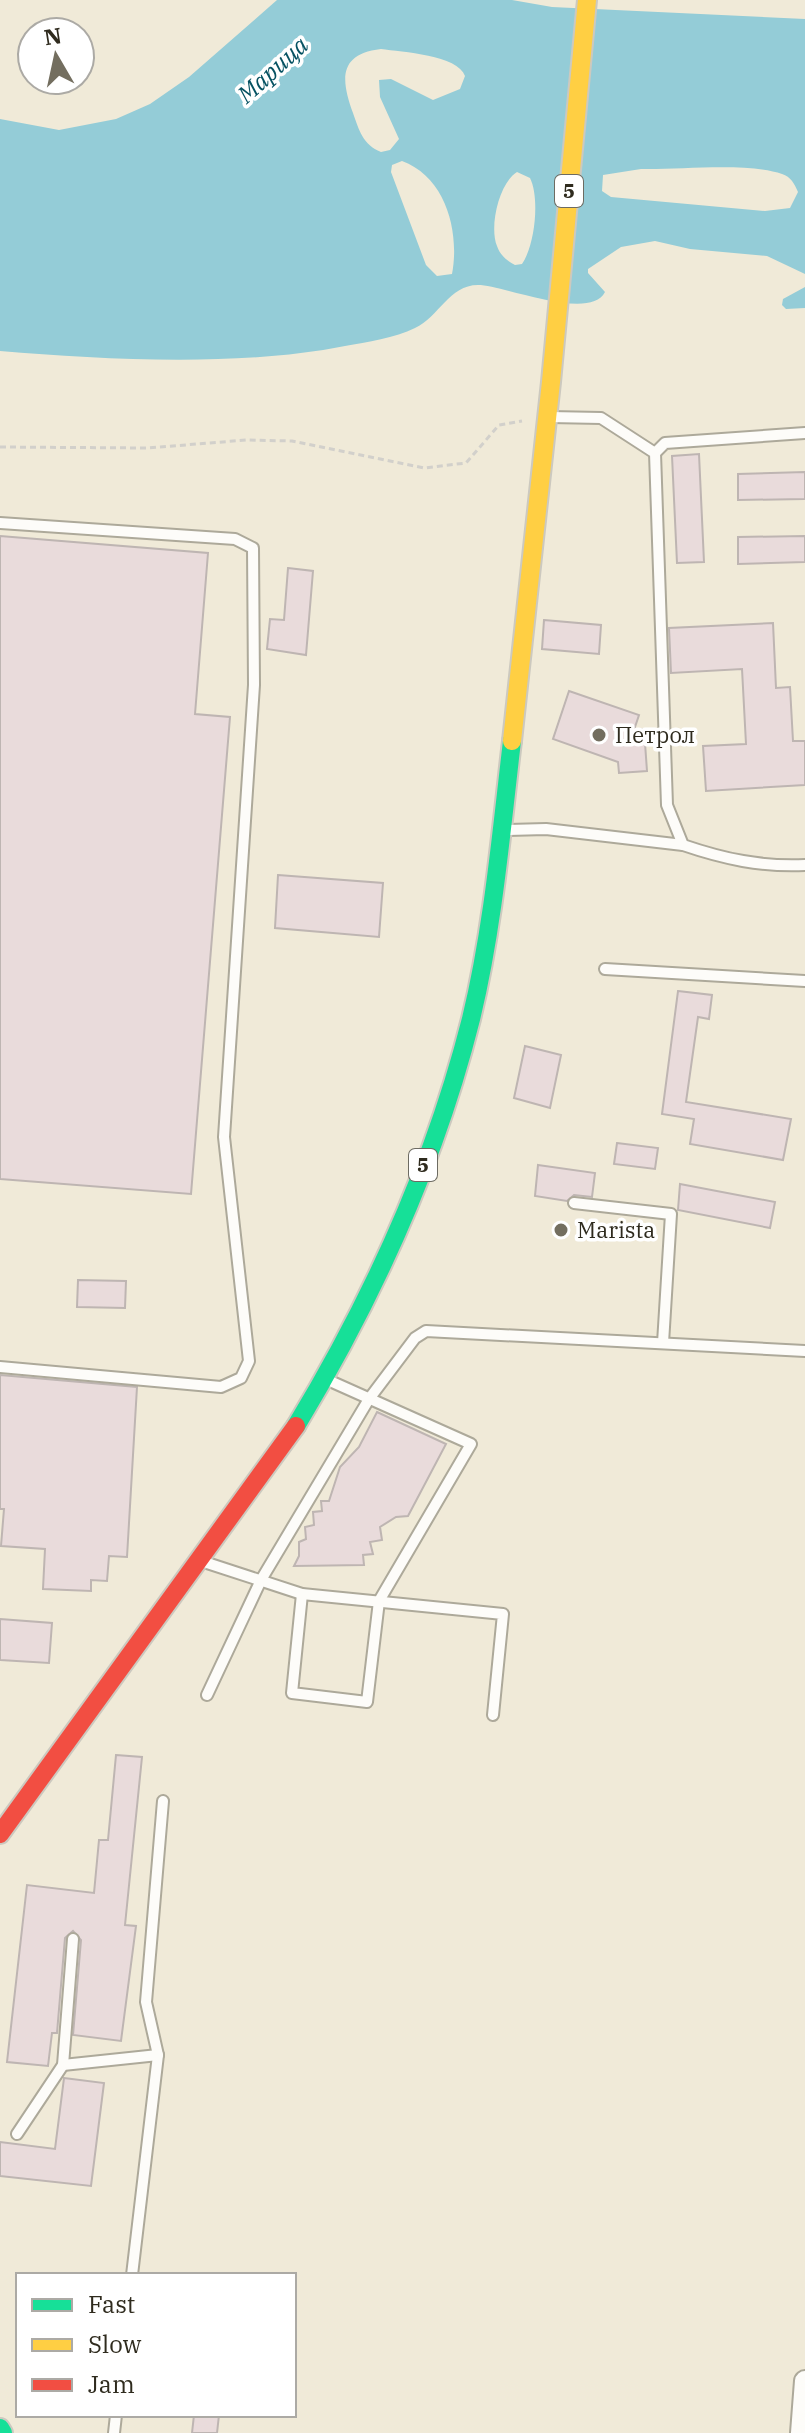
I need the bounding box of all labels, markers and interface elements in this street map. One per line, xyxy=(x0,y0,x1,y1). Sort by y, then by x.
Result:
north arrow xyxy=(16,16,96,96)
text: N xyxy=(42,20,64,51)
water label: Марица xyxy=(229,29,315,110)
road number: 5 xyxy=(555,175,583,207)
place label: Петрол xyxy=(615,720,695,749)
marker: Петрол xyxy=(590,726,608,744)
road number: 5 xyxy=(409,1149,437,1181)
place label: Marista xyxy=(577,1215,655,1244)
marker: Marista xyxy=(552,1221,570,1239)
legend xyxy=(16,2273,296,2417)
text: Fast xyxy=(88,2288,135,2320)
text: Slow xyxy=(88,2328,142,2360)
text: Jam xyxy=(88,2368,135,2400)

